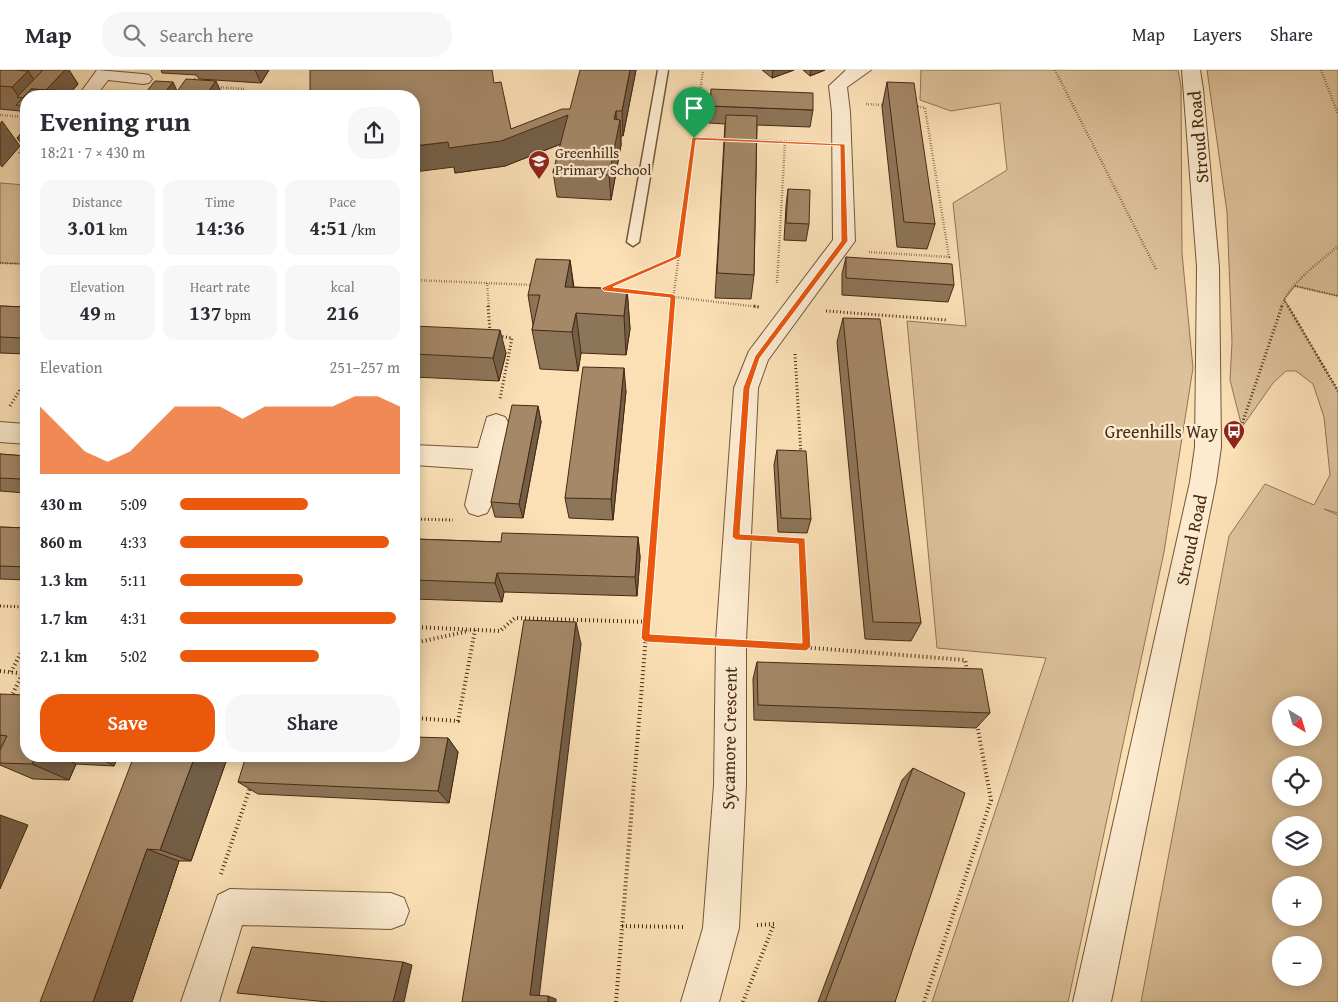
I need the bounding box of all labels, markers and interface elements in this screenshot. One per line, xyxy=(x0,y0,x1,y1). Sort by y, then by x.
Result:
search box xyxy=(102,12,452,57)
text: Map xyxy=(25,17,72,52)
icon: search xyxy=(120,21,148,49)
text: Search here xyxy=(160,21,253,49)
text: Map xyxy=(1132,21,1165,48)
text: Layers xyxy=(1193,21,1242,48)
text: Share xyxy=(1270,21,1313,48)
pin xyxy=(673,87,715,138)
street label: Stroud Road xyxy=(1180,89,1215,184)
icon: arrive xyxy=(680,94,708,122)
text: Evening run xyxy=(40,100,191,141)
button: share xyxy=(348,107,400,159)
text: 18:21 · 7 × 430 m xyxy=(40,140,145,164)
place label: Greenhills Primary School xyxy=(555,142,651,180)
school or university icon: Greenhills Primary School xyxy=(527,149,551,180)
text: Distance xyxy=(72,192,122,212)
text: Time xyxy=(205,192,235,212)
text: Pace xyxy=(329,192,356,212)
text: 3.01 xyxy=(67,212,106,243)
text: 14:36 xyxy=(195,212,245,243)
text: 4:51 xyxy=(309,212,348,243)
text: km xyxy=(106,220,127,240)
text: /km xyxy=(348,220,376,240)
text: Elevation xyxy=(70,277,125,297)
text: Heart rate xyxy=(190,277,250,297)
text: kcal xyxy=(331,277,355,297)
text: 49 xyxy=(79,297,101,328)
text: 137 xyxy=(189,297,222,328)
text: 216 xyxy=(326,297,359,328)
text: m xyxy=(101,305,115,325)
text: bpm xyxy=(222,305,251,325)
text: Elevation xyxy=(40,355,103,379)
text: 251–257 m xyxy=(330,355,400,379)
place label: Greenhills Way xyxy=(1105,418,1218,445)
bus stop icon: Greenhills Way xyxy=(1222,419,1246,450)
text: 430 m xyxy=(40,492,82,516)
text: 5:09 xyxy=(120,492,147,516)
street label: Stroud Road xyxy=(1168,492,1214,588)
text: 860 m xyxy=(40,530,82,554)
text: 4:33 xyxy=(120,530,147,554)
text: 1.3 km xyxy=(40,568,87,592)
text: 5:11 xyxy=(120,568,147,592)
text: 1.7 km xyxy=(40,606,87,630)
text: 4:31 xyxy=(120,606,147,630)
text: 2.1 km xyxy=(40,644,87,668)
text: 5:02 xyxy=(120,644,147,668)
street label: Sycamore Crescent xyxy=(714,666,744,810)
button: Save xyxy=(40,694,215,752)
button: Share xyxy=(225,694,400,752)
north arrow xyxy=(1272,696,1322,746)
map controls xyxy=(1272,696,1322,986)
button: locate xyxy=(1272,756,1322,806)
button: layers xyxy=(1272,816,1322,866)
button: + xyxy=(1272,876,1322,926)
button: − xyxy=(1272,936,1322,986)

